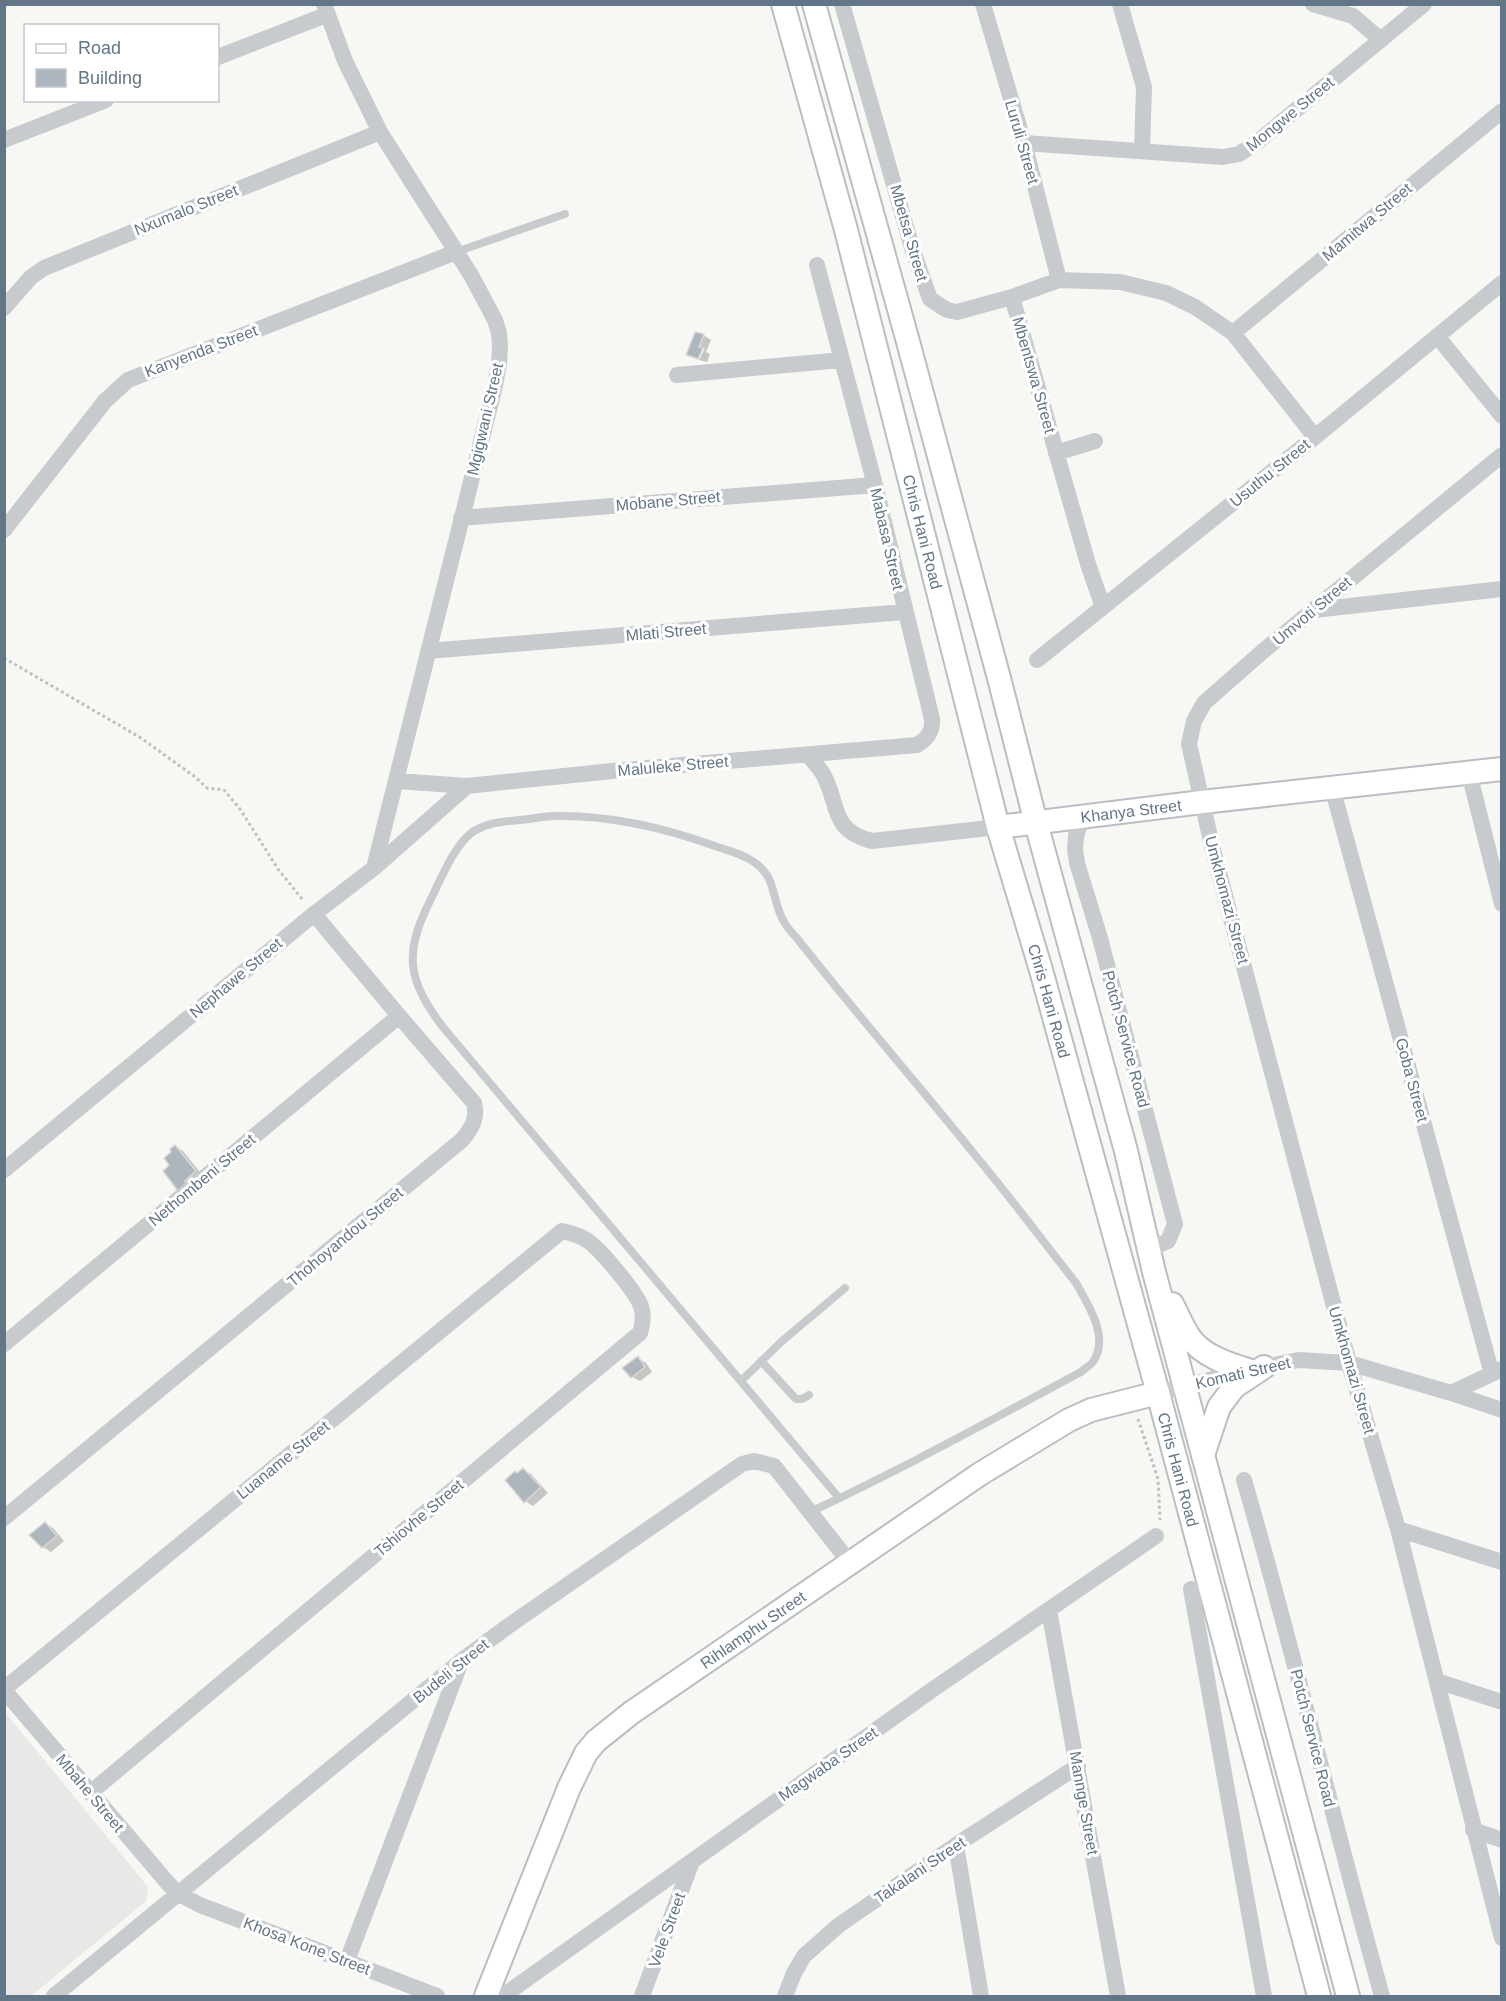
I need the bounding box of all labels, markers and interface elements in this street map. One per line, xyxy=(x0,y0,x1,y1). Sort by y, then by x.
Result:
legend xyxy=(24,24,219,102)
text: Road xyxy=(78,38,121,58)
text: Building xyxy=(78,68,142,88)
street label: Mongwe Street xyxy=(1243,73,1338,154)
street label: Luruli Street xyxy=(1002,98,1042,186)
street label: Mamitwa Street xyxy=(1319,179,1415,264)
street label: Nxumalo Street xyxy=(132,181,241,239)
street label: Mbetsa Street xyxy=(887,183,931,284)
street label: Mbentswa Street xyxy=(1009,315,1059,436)
street label: Kanyenda Street xyxy=(142,322,260,380)
street label: Mgigwani Street xyxy=(464,361,506,477)
street label: Usuthu Street xyxy=(1227,435,1314,510)
street label: Chris Hani Road xyxy=(900,473,946,591)
street label: Mabasa Street xyxy=(867,486,907,592)
street label: Mobane Street xyxy=(615,488,722,514)
street label: Umvoti Street xyxy=(1269,573,1355,649)
street label: Mlati Street xyxy=(625,620,708,644)
street label: Maluleke Street xyxy=(617,753,730,779)
street label: Khanya Street xyxy=(1080,796,1183,825)
street label: Umkhomazi Street xyxy=(1202,834,1252,966)
street label: Nephawe Street xyxy=(187,934,286,1021)
street label: Chris Hani Road xyxy=(1025,942,1073,1060)
street label: Potch Service Road xyxy=(1099,969,1153,1109)
street label: Goba Street xyxy=(1393,1036,1432,1124)
street label: Nethombeni Street xyxy=(145,1130,259,1229)
street label: Thohoyandou Street xyxy=(284,1184,406,1290)
street label: Umkhomazi Street xyxy=(1326,1304,1378,1436)
street label: Komati Street xyxy=(1194,1354,1293,1392)
street label: Chris Hani Road xyxy=(1155,1411,1202,1528)
street label: Luaname Street xyxy=(233,1417,333,1502)
street label: Tshiovhe Street xyxy=(371,1476,467,1560)
street label: Rihlamphu Street xyxy=(697,1587,809,1672)
street label: Budeli Street xyxy=(410,1635,492,1706)
street label: Potch Service Road xyxy=(1288,1667,1338,1809)
street label: Magwaba Street xyxy=(775,1723,881,1804)
street label: Mannge Street xyxy=(1067,1750,1102,1857)
street label: Mbahe Street xyxy=(53,1751,128,1836)
street label: Takalani Street xyxy=(871,1833,969,1907)
street label: Vele Street xyxy=(646,1890,689,1970)
street label: Khosa Kone Street xyxy=(241,1914,373,1978)

